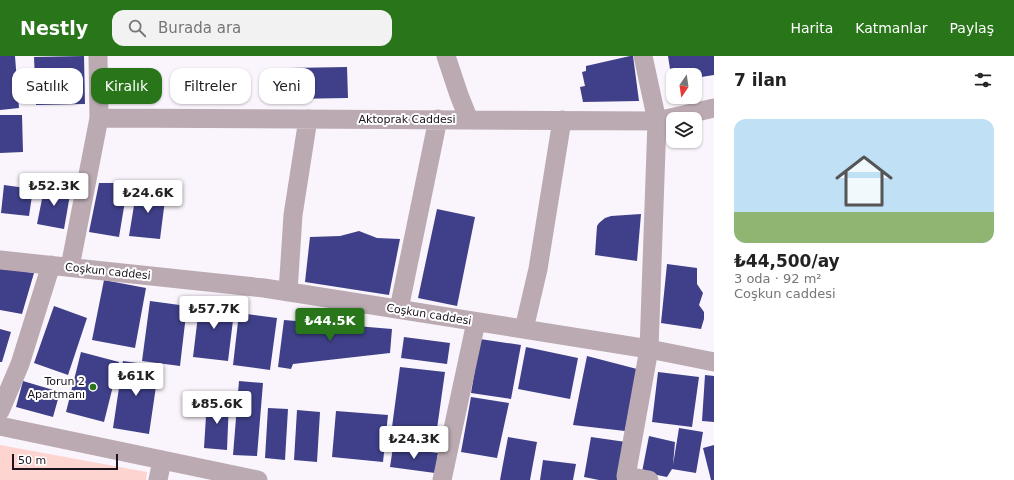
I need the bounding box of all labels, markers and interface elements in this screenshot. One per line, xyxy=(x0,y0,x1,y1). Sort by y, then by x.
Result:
search box xyxy=(112,10,392,46)
text: Nestly xyxy=(20,17,88,39)
icon: search xyxy=(126,17,148,39)
text: Burada ara xyxy=(158,19,241,37)
text: Harita xyxy=(790,20,833,36)
text: Katmanlar xyxy=(855,20,928,36)
text: Paylaş xyxy=(950,20,994,36)
chip: Satılık xyxy=(12,68,83,104)
chip: Kiralık xyxy=(91,68,162,104)
chip: Filtreler xyxy=(170,68,251,104)
chip: Yeni xyxy=(259,68,315,104)
north arrow xyxy=(666,68,702,104)
map controls xyxy=(666,68,702,148)
icon: filters xyxy=(972,69,994,91)
text: 7 ilan xyxy=(734,70,787,90)
button: layers xyxy=(666,112,702,148)
street label: Aktoprak Caddesi xyxy=(359,113,456,126)
icon: home xyxy=(828,145,900,217)
pin: ₺52.3K xyxy=(21,173,87,207)
text: ₺52.3K xyxy=(28,178,80,193)
pin: ₺24.6K xyxy=(115,180,181,214)
text: ₺24.6K xyxy=(122,185,174,200)
text: ₺44,500/ay xyxy=(734,251,840,271)
street label: Coşkun caddesi xyxy=(65,261,151,282)
text: 3 oda · 92 m² xyxy=(734,271,822,286)
text: Coşkun caddesi xyxy=(734,286,836,301)
pin: ₺57.7K xyxy=(181,296,247,330)
text: ₺57.7K xyxy=(188,301,240,316)
street label: Coşkun caddesi xyxy=(385,301,472,328)
pin: ₺44.5K xyxy=(297,308,363,342)
text: ₺44.5K xyxy=(304,313,356,328)
pin: ₺61K xyxy=(112,363,160,397)
text: ₺61K xyxy=(117,368,155,383)
place label: Torun 2 Apartmanı xyxy=(27,375,85,401)
marker: Torun 2 Apartmanı xyxy=(88,382,98,392)
pin: ₺85.6K xyxy=(184,391,250,425)
text: ₺85.6K xyxy=(191,396,243,411)
pin: ₺24.3K xyxy=(381,426,447,460)
text: ₺24.3K xyxy=(388,431,440,446)
scale bar xyxy=(12,452,118,471)
text: 50 m xyxy=(18,454,46,467)

